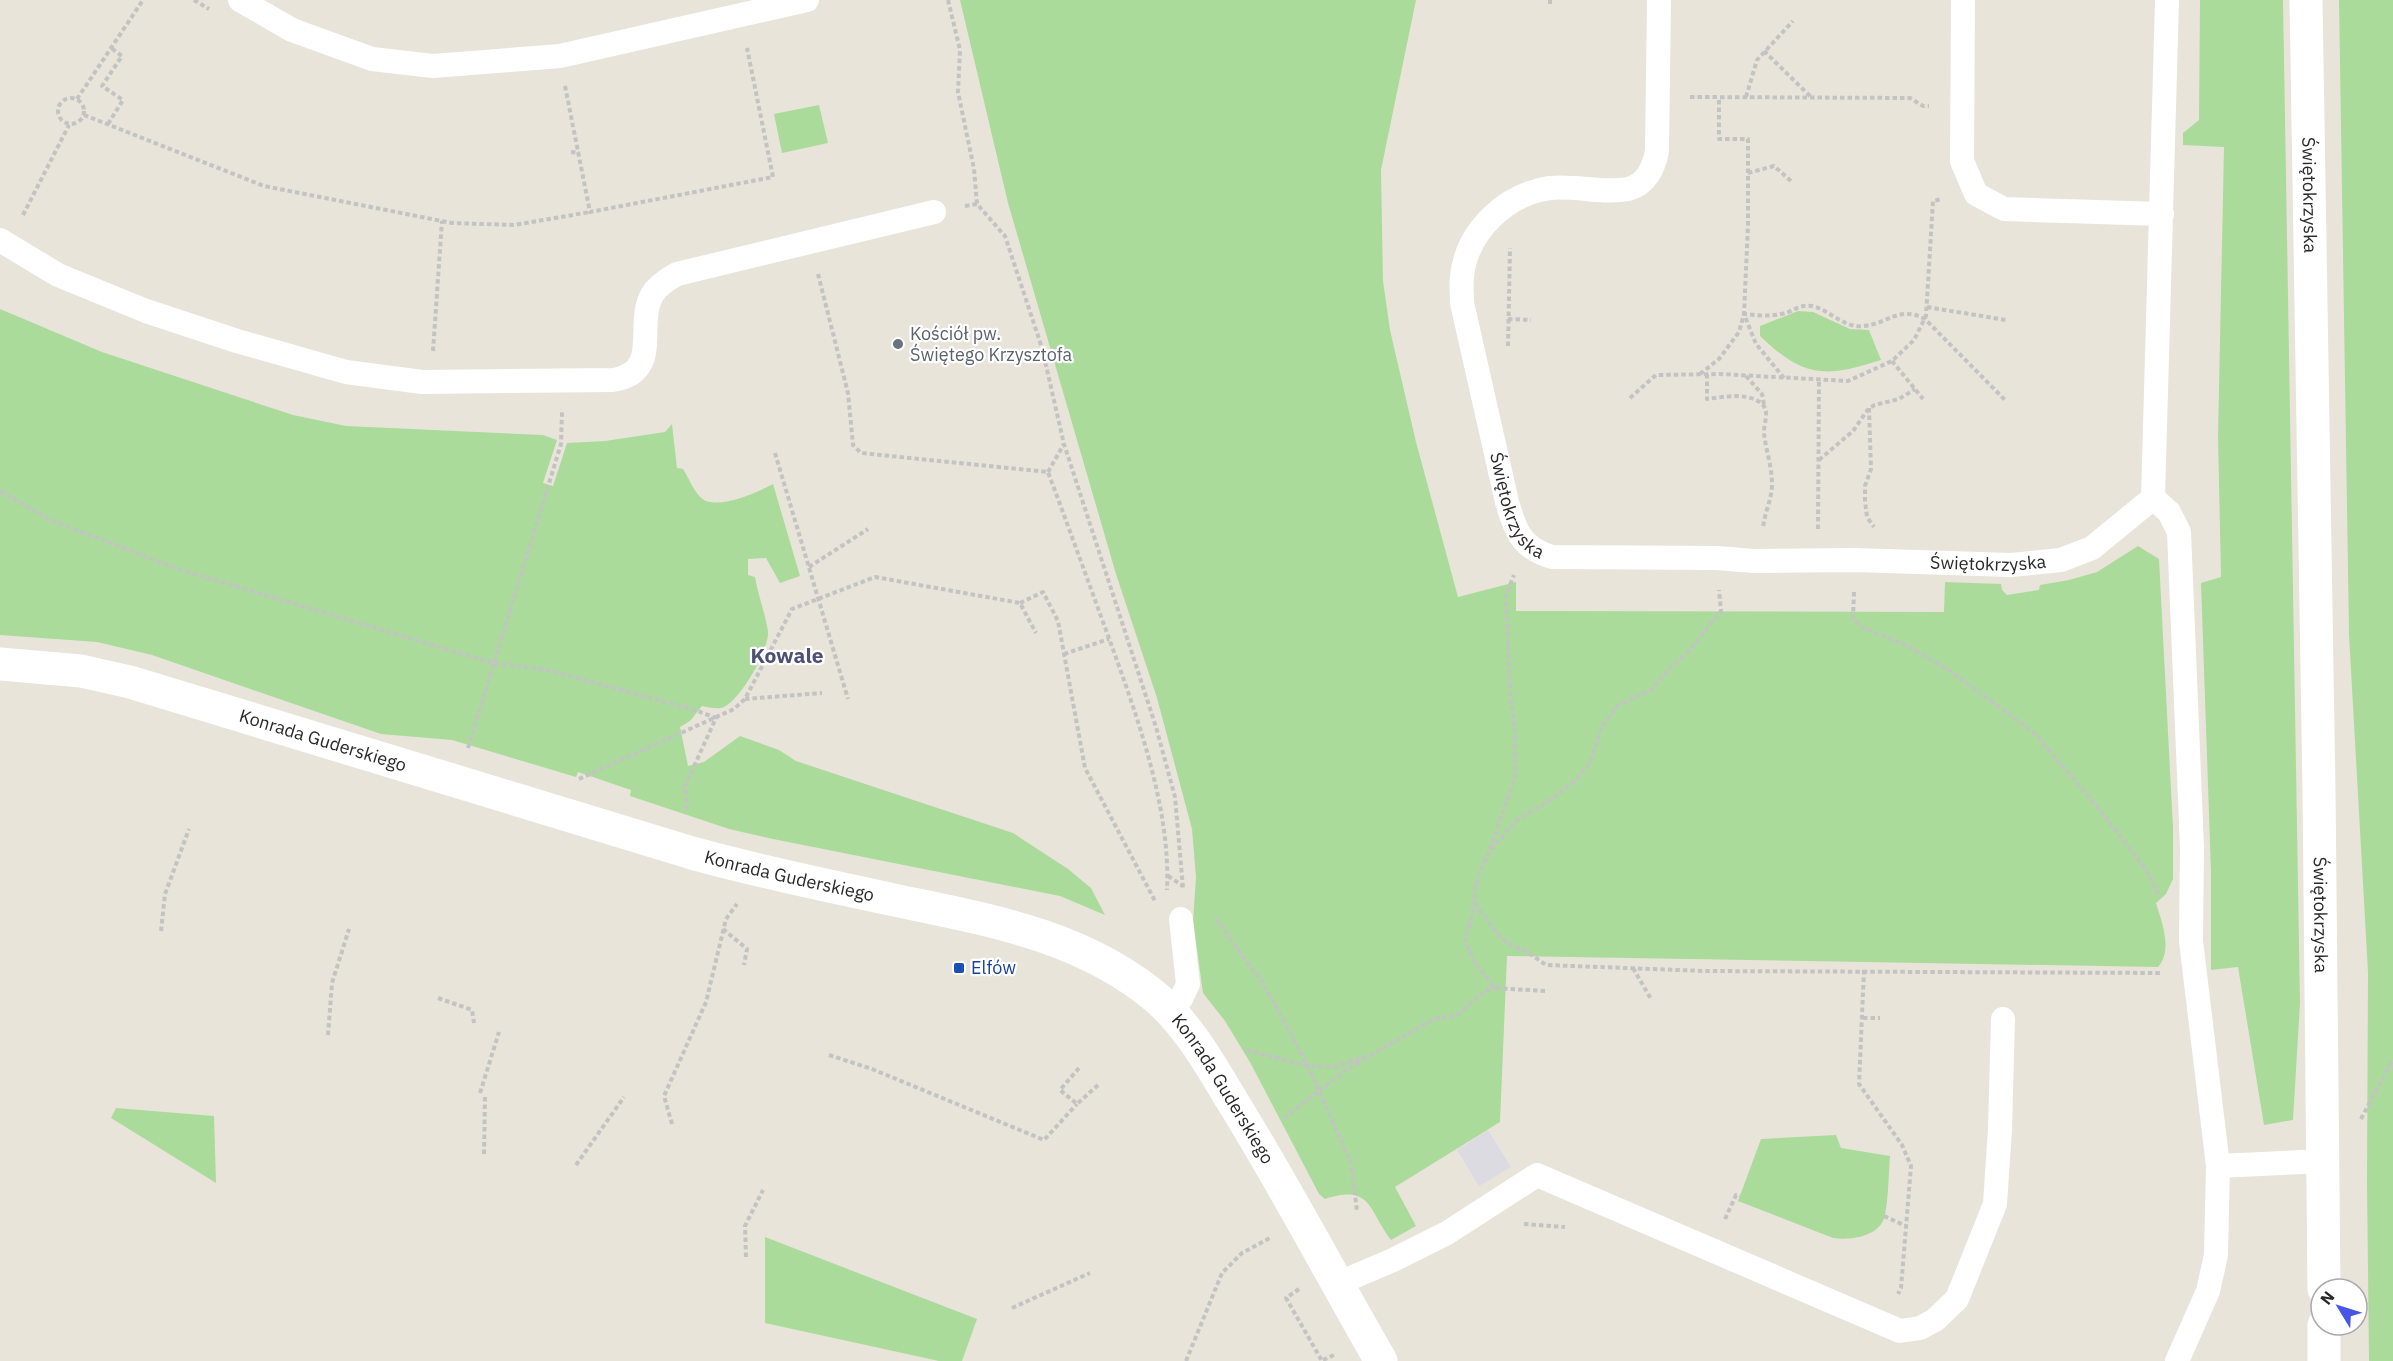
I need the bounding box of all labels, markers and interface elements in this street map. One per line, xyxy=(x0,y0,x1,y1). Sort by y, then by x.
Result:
street label: Świętokrzyska xyxy=(2297,137,2322,254)
place label: Kościół pw. Świętego Krzysztofa xyxy=(910,322,1073,366)
marker: Kościół pw. Świętego Krzysztofa xyxy=(891,337,905,351)
street label: Świętokrzyska xyxy=(1485,450,1549,564)
street label: Świętokrzyska xyxy=(1930,550,2047,576)
district label: Kowale xyxy=(750,641,824,669)
street label: Konrada Guderskiego xyxy=(236,704,409,776)
street label: Konrada Guderskiego xyxy=(702,845,877,906)
street label: Świętokrzyska xyxy=(2309,857,2333,973)
place label: Elfów xyxy=(971,956,1016,979)
marker: Elfów xyxy=(952,961,966,975)
street label: Konrada Guderskiego xyxy=(1167,1009,1279,1168)
north arrow xyxy=(2309,1277,2369,1337)
text: N xyxy=(2316,1287,2339,1308)

